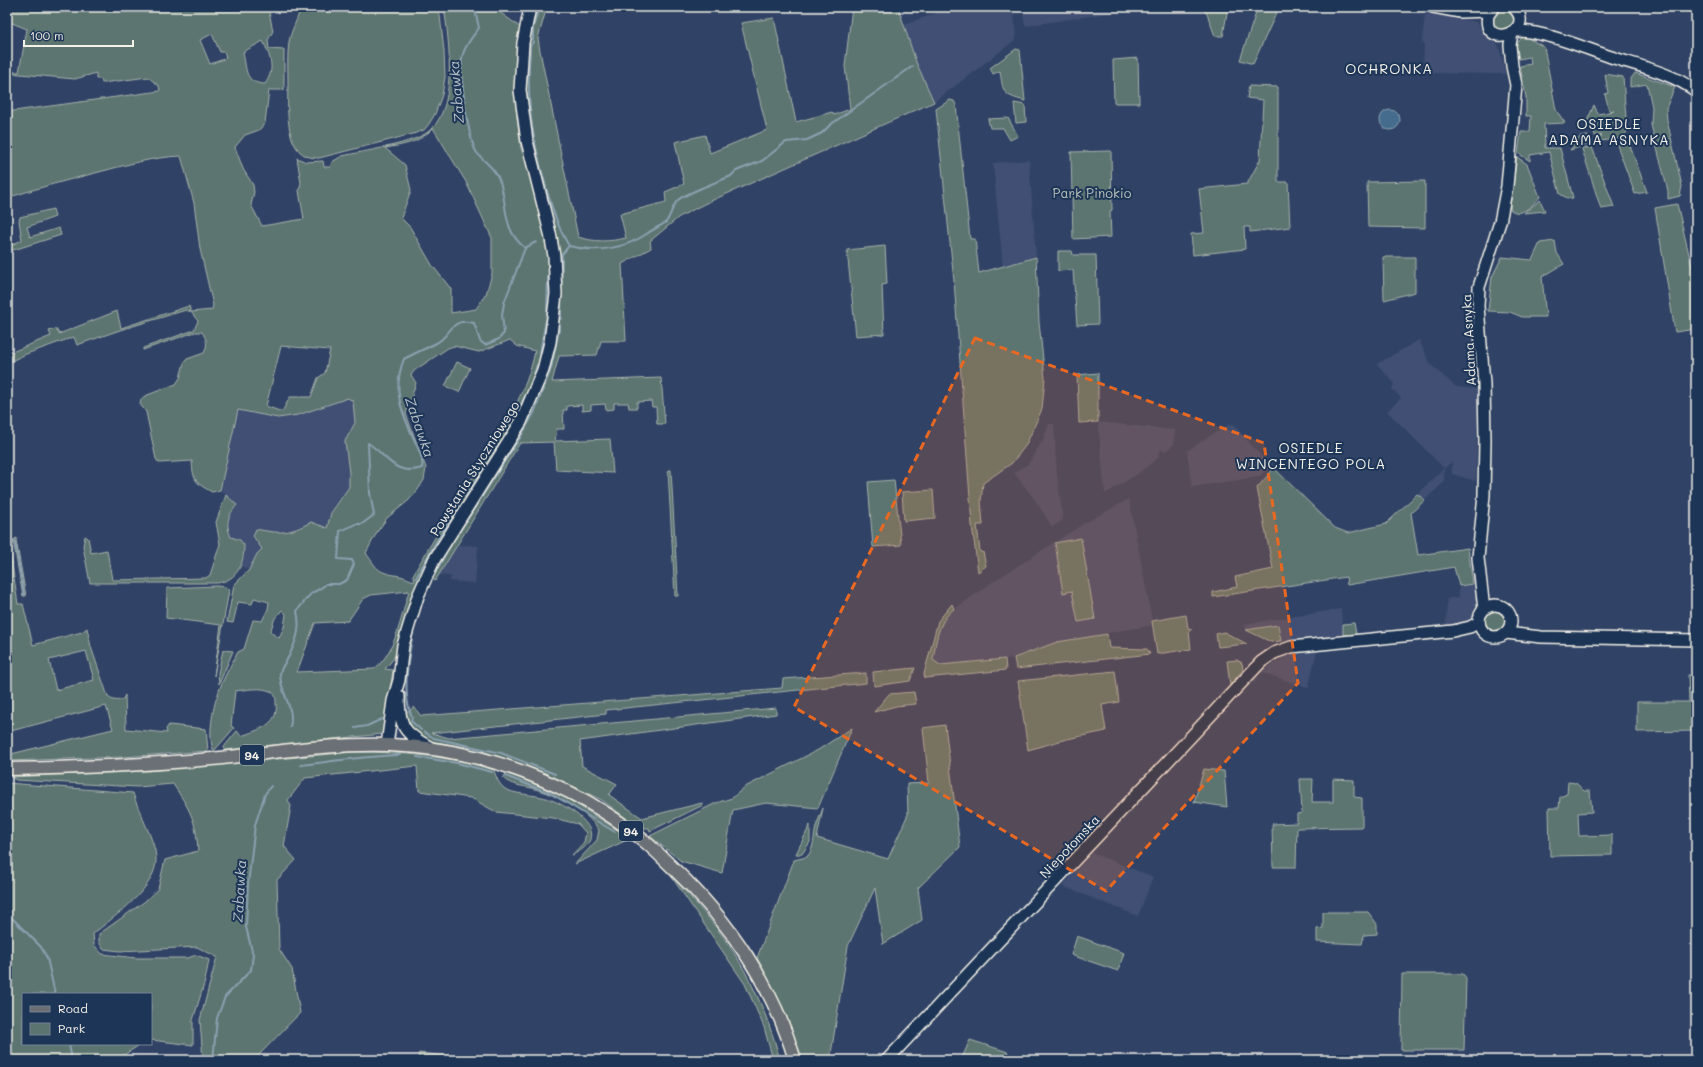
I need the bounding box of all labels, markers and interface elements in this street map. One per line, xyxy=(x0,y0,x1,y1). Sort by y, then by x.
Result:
scale bar xyxy=(24,22,133,48)
text: 100 m xyxy=(30,27,64,43)
district label: OCHRONKA xyxy=(1345,59,1433,78)
water label: Zabawka xyxy=(444,60,468,124)
district label: OSIEDLE ADAMA ASNYKA xyxy=(1548,114,1670,149)
park label: Park Pinokio xyxy=(1052,184,1132,201)
street label: Adama Asnyka xyxy=(1457,293,1479,387)
water label: Zabawka xyxy=(401,394,439,460)
street label: Powstania Styczniowego xyxy=(425,397,523,539)
district label: OSIEDLE WINCENTEGO POLA xyxy=(1236,438,1386,473)
road number: 94 xyxy=(240,745,264,765)
street label: Niepołomska xyxy=(1035,811,1103,881)
road number: 94 xyxy=(619,821,643,841)
water label: Zabawka xyxy=(228,859,250,923)
legend xyxy=(22,993,152,1045)
text: Road xyxy=(58,1000,88,1016)
text: Park xyxy=(58,1020,85,1036)

